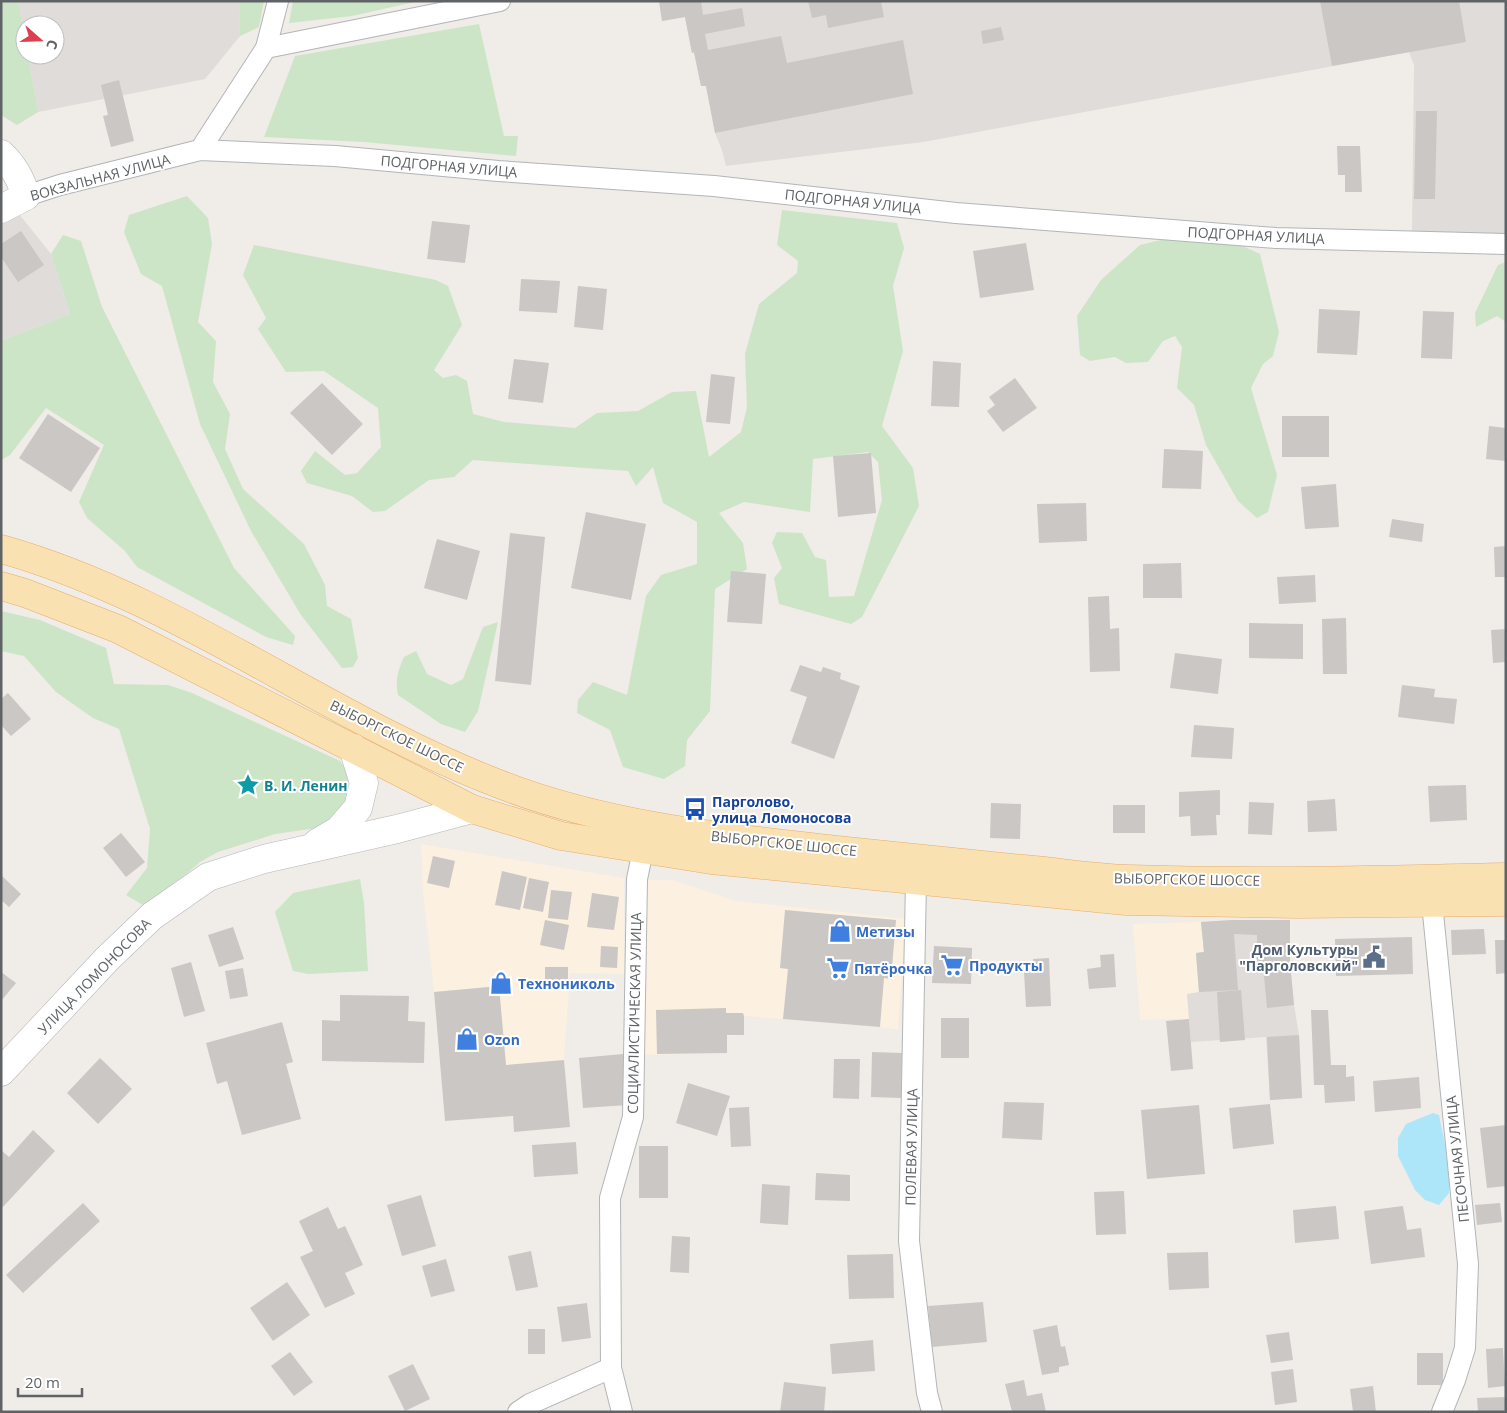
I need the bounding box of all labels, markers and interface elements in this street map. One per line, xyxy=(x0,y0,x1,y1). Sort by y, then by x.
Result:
north arrow xyxy=(15,15,65,65)
text: С xyxy=(42,37,63,52)
street label: ВОКЗАЛЬНАЯ УЛИЦА xyxy=(28,149,172,205)
street label: ПОДГОРНАЯ УЛИЦА xyxy=(380,151,518,181)
street label: ПОДГОРНАЯ УЛИЦА xyxy=(784,184,922,218)
street label: ПОДГОРНАЯ УЛИЦА xyxy=(1187,222,1325,248)
street label: ВЫБОРГСКОЕ ШОССЕ xyxy=(327,695,467,777)
place icon: В. И. Ленин xyxy=(235,772,261,798)
place label: В. И. Ленин xyxy=(264,776,348,795)
place label: Парголово, улица Ломоносова xyxy=(712,792,851,827)
bus stop icon: Парголово, улица Ломоносова xyxy=(682,796,708,822)
street label: ВЫБОРГСКОЕ ШОССЕ xyxy=(710,826,858,860)
street label: ВЫБОРГСКОЕ ШОССЕ xyxy=(1114,868,1260,890)
street label: СОЦИАЛИСТИЧЕСКАЯ УЛИЦА xyxy=(623,912,645,1114)
street label: УЛИЦА ЛОМОНОСОВА xyxy=(33,914,155,1038)
shop icon: Метизы xyxy=(827,918,853,944)
place label: Метизы xyxy=(856,922,915,941)
place label: Дом Культуры "Парголовский" xyxy=(1239,940,1358,975)
public building icon: Дом Культуры "Парголовский" xyxy=(1361,944,1387,970)
supermarket icon: Продукты xyxy=(939,952,965,978)
supermarket icon: Пятёрочка xyxy=(825,955,851,981)
place label: Продукты xyxy=(969,956,1043,975)
place label: Пятёрочка xyxy=(854,959,933,978)
shop icon: Технониколь xyxy=(488,970,514,996)
place label: Технониколь xyxy=(518,974,615,993)
shop icon: Ozon xyxy=(454,1026,480,1052)
place label: Ozon xyxy=(484,1030,520,1049)
street label: ПОЛЕВАЯ УЛИЦА xyxy=(900,1088,922,1206)
street label: ПЕСОЧНАЯ УЛИЦА xyxy=(1441,1095,1473,1223)
scale bar xyxy=(18,1366,81,1398)
text: 20 m xyxy=(25,1372,60,1392)

